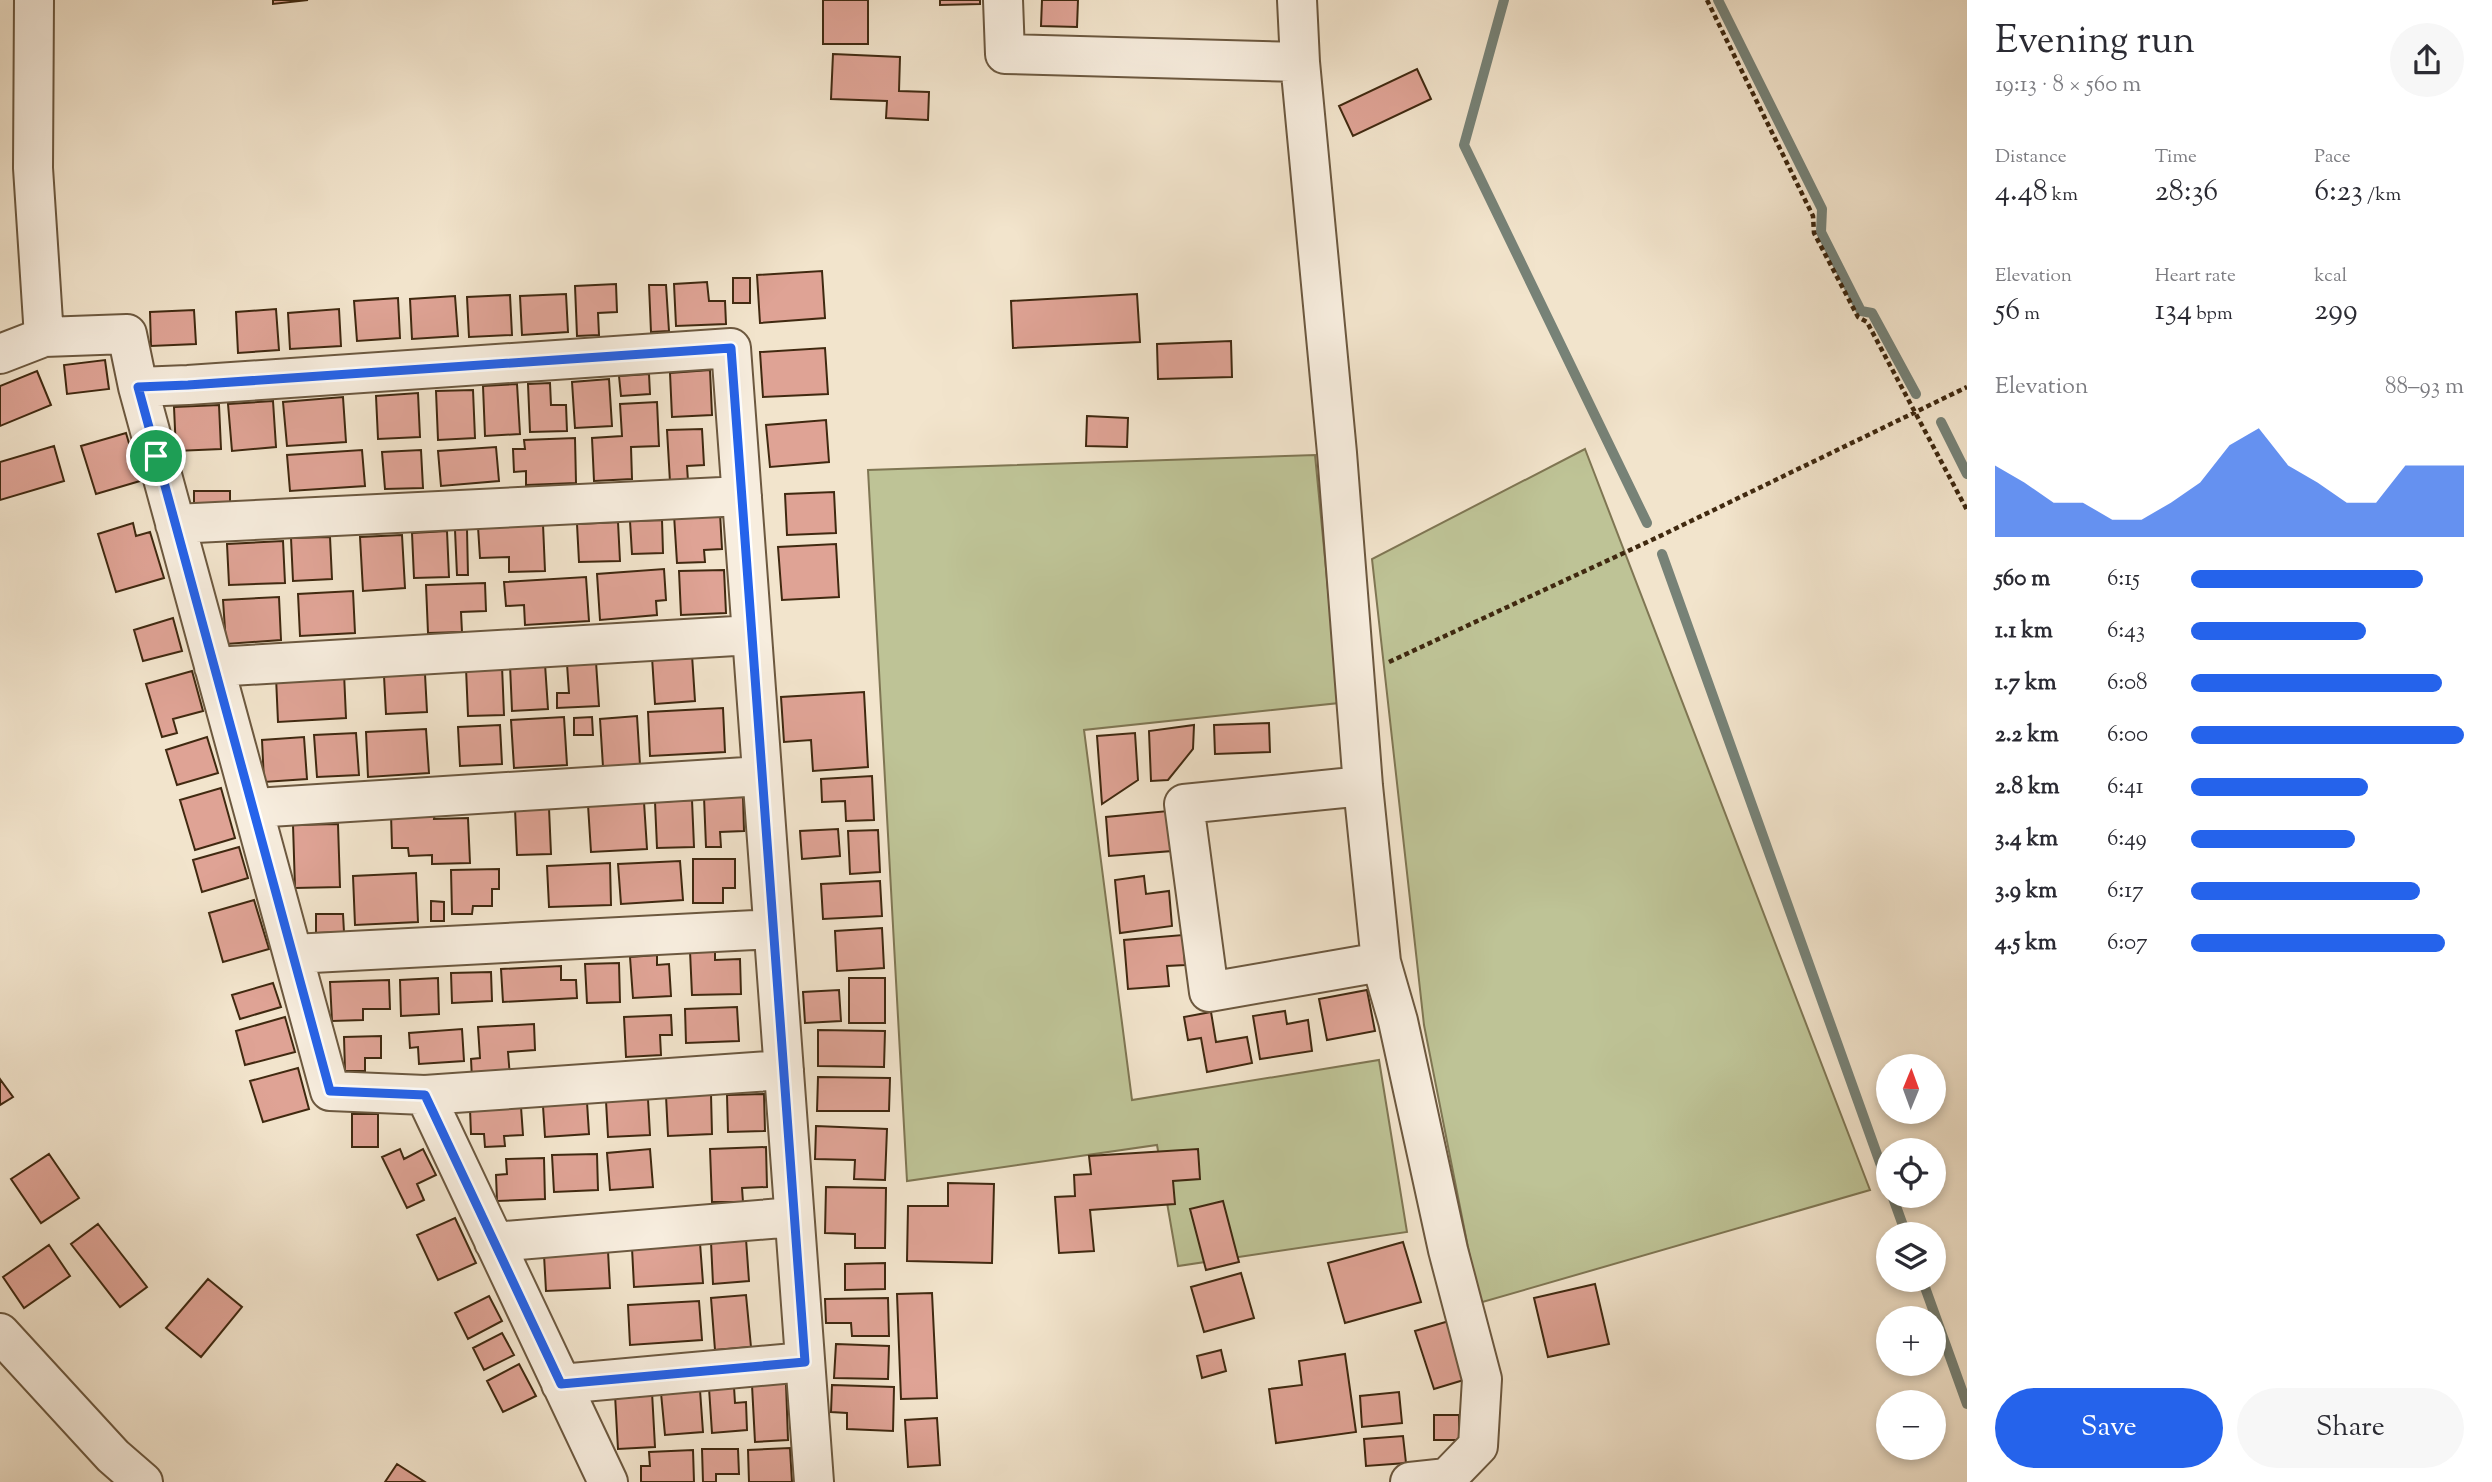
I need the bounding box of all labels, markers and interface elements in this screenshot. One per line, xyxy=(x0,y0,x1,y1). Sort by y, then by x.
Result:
text: Evening run xyxy=(1995,16,2195,70)
button: share xyxy=(2390,23,2464,97)
text: 19:13 · 8 × 560 m xyxy=(1995,69,2141,102)
text: Distance xyxy=(1995,144,2067,171)
text: Time xyxy=(2155,144,2197,171)
text: Pace xyxy=(2314,144,2351,171)
text: 4.48 xyxy=(1995,171,2048,214)
text: 28:36 xyxy=(2155,171,2218,214)
text: 6:23 xyxy=(2314,171,2363,214)
text: km xyxy=(2048,182,2078,209)
text: /km xyxy=(2363,182,2401,209)
text: Elevation xyxy=(1995,263,2072,290)
text: Heart rate xyxy=(2155,263,2236,290)
text: kcal xyxy=(2314,263,2347,290)
text: 56 xyxy=(1995,290,2020,333)
text: 134 xyxy=(2155,290,2192,333)
text: 299 xyxy=(2314,290,2358,333)
text: m xyxy=(2020,301,2040,328)
text: bpm xyxy=(2192,301,2233,328)
text: Elevation xyxy=(1995,371,2088,404)
text: 88–93 m xyxy=(2385,371,2464,404)
pin xyxy=(126,426,186,486)
icon: arrive xyxy=(137,437,175,475)
text: 560 m xyxy=(1995,563,2050,596)
text: 6:15 xyxy=(2107,563,2140,596)
text: 1.1 km xyxy=(1995,615,2053,648)
text: 6:43 xyxy=(2107,615,2145,648)
text: 1.7 km xyxy=(1995,667,2057,700)
text: 6:08 xyxy=(2107,667,2148,700)
text: 2.2 km xyxy=(1995,719,2059,752)
text: 6:00 xyxy=(2107,719,2148,752)
text: 2.8 km xyxy=(1995,771,2060,804)
text: 6:41 xyxy=(2107,771,2144,804)
text: 3.4 km xyxy=(1995,823,2058,856)
text: 6:49 xyxy=(2107,823,2147,856)
text: 3.9 km xyxy=(1995,875,2057,908)
text: 6:17 xyxy=(2107,875,2144,908)
text: 4.5 km xyxy=(1995,927,2057,960)
text: 6:07 xyxy=(2107,927,2148,960)
north arrow xyxy=(1876,1054,1946,1124)
map controls xyxy=(1876,1054,1946,1460)
button: locate xyxy=(1876,1138,1946,1208)
button: layers xyxy=(1876,1222,1946,1292)
button: + xyxy=(1876,1306,1946,1376)
button: Save xyxy=(1995,1388,2223,1468)
button: Share xyxy=(2237,1388,2464,1468)
button: − xyxy=(1876,1390,1946,1460)

